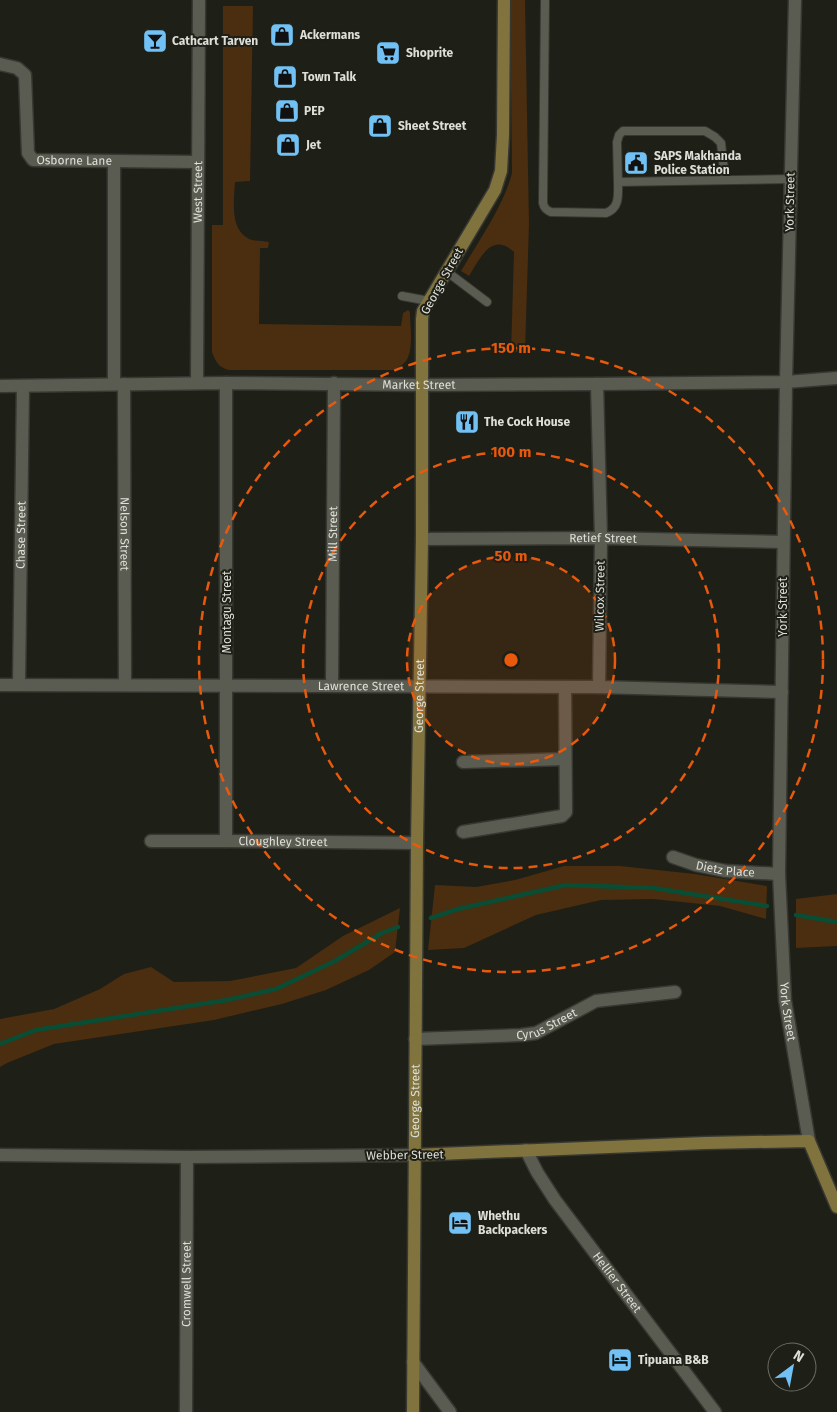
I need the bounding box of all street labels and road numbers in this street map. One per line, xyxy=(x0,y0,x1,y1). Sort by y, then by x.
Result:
street label: Osborne Lane xyxy=(36,153,112,168)
street label: West Street xyxy=(191,160,205,223)
street label: York Street xyxy=(782,172,798,232)
street label: George Street xyxy=(418,245,466,317)
street label: Market Street xyxy=(382,378,456,392)
street label: Nelson Street xyxy=(117,497,132,572)
street label: Chase Street xyxy=(14,500,28,569)
street label: Mill Street xyxy=(326,506,340,562)
street label: Retief Street xyxy=(569,531,638,546)
street label: Wilcox Street xyxy=(592,560,608,631)
street label: Montagu Street xyxy=(220,570,234,653)
street label: York Street xyxy=(776,577,790,637)
street label: George Street xyxy=(412,658,427,733)
street label: Lawrence Street xyxy=(318,679,405,693)
street label: Cloughley Street xyxy=(238,834,328,849)
street label: Dietz Place xyxy=(695,858,755,880)
street label: York Street xyxy=(777,982,799,1043)
street label: Cyrus Street xyxy=(516,1005,580,1042)
street label: George Street xyxy=(408,1063,422,1138)
street label: Webber Street xyxy=(366,1147,445,1163)
street label: Cromwell Street xyxy=(179,1240,194,1327)
street label: Hellier Street xyxy=(590,1249,645,1316)

